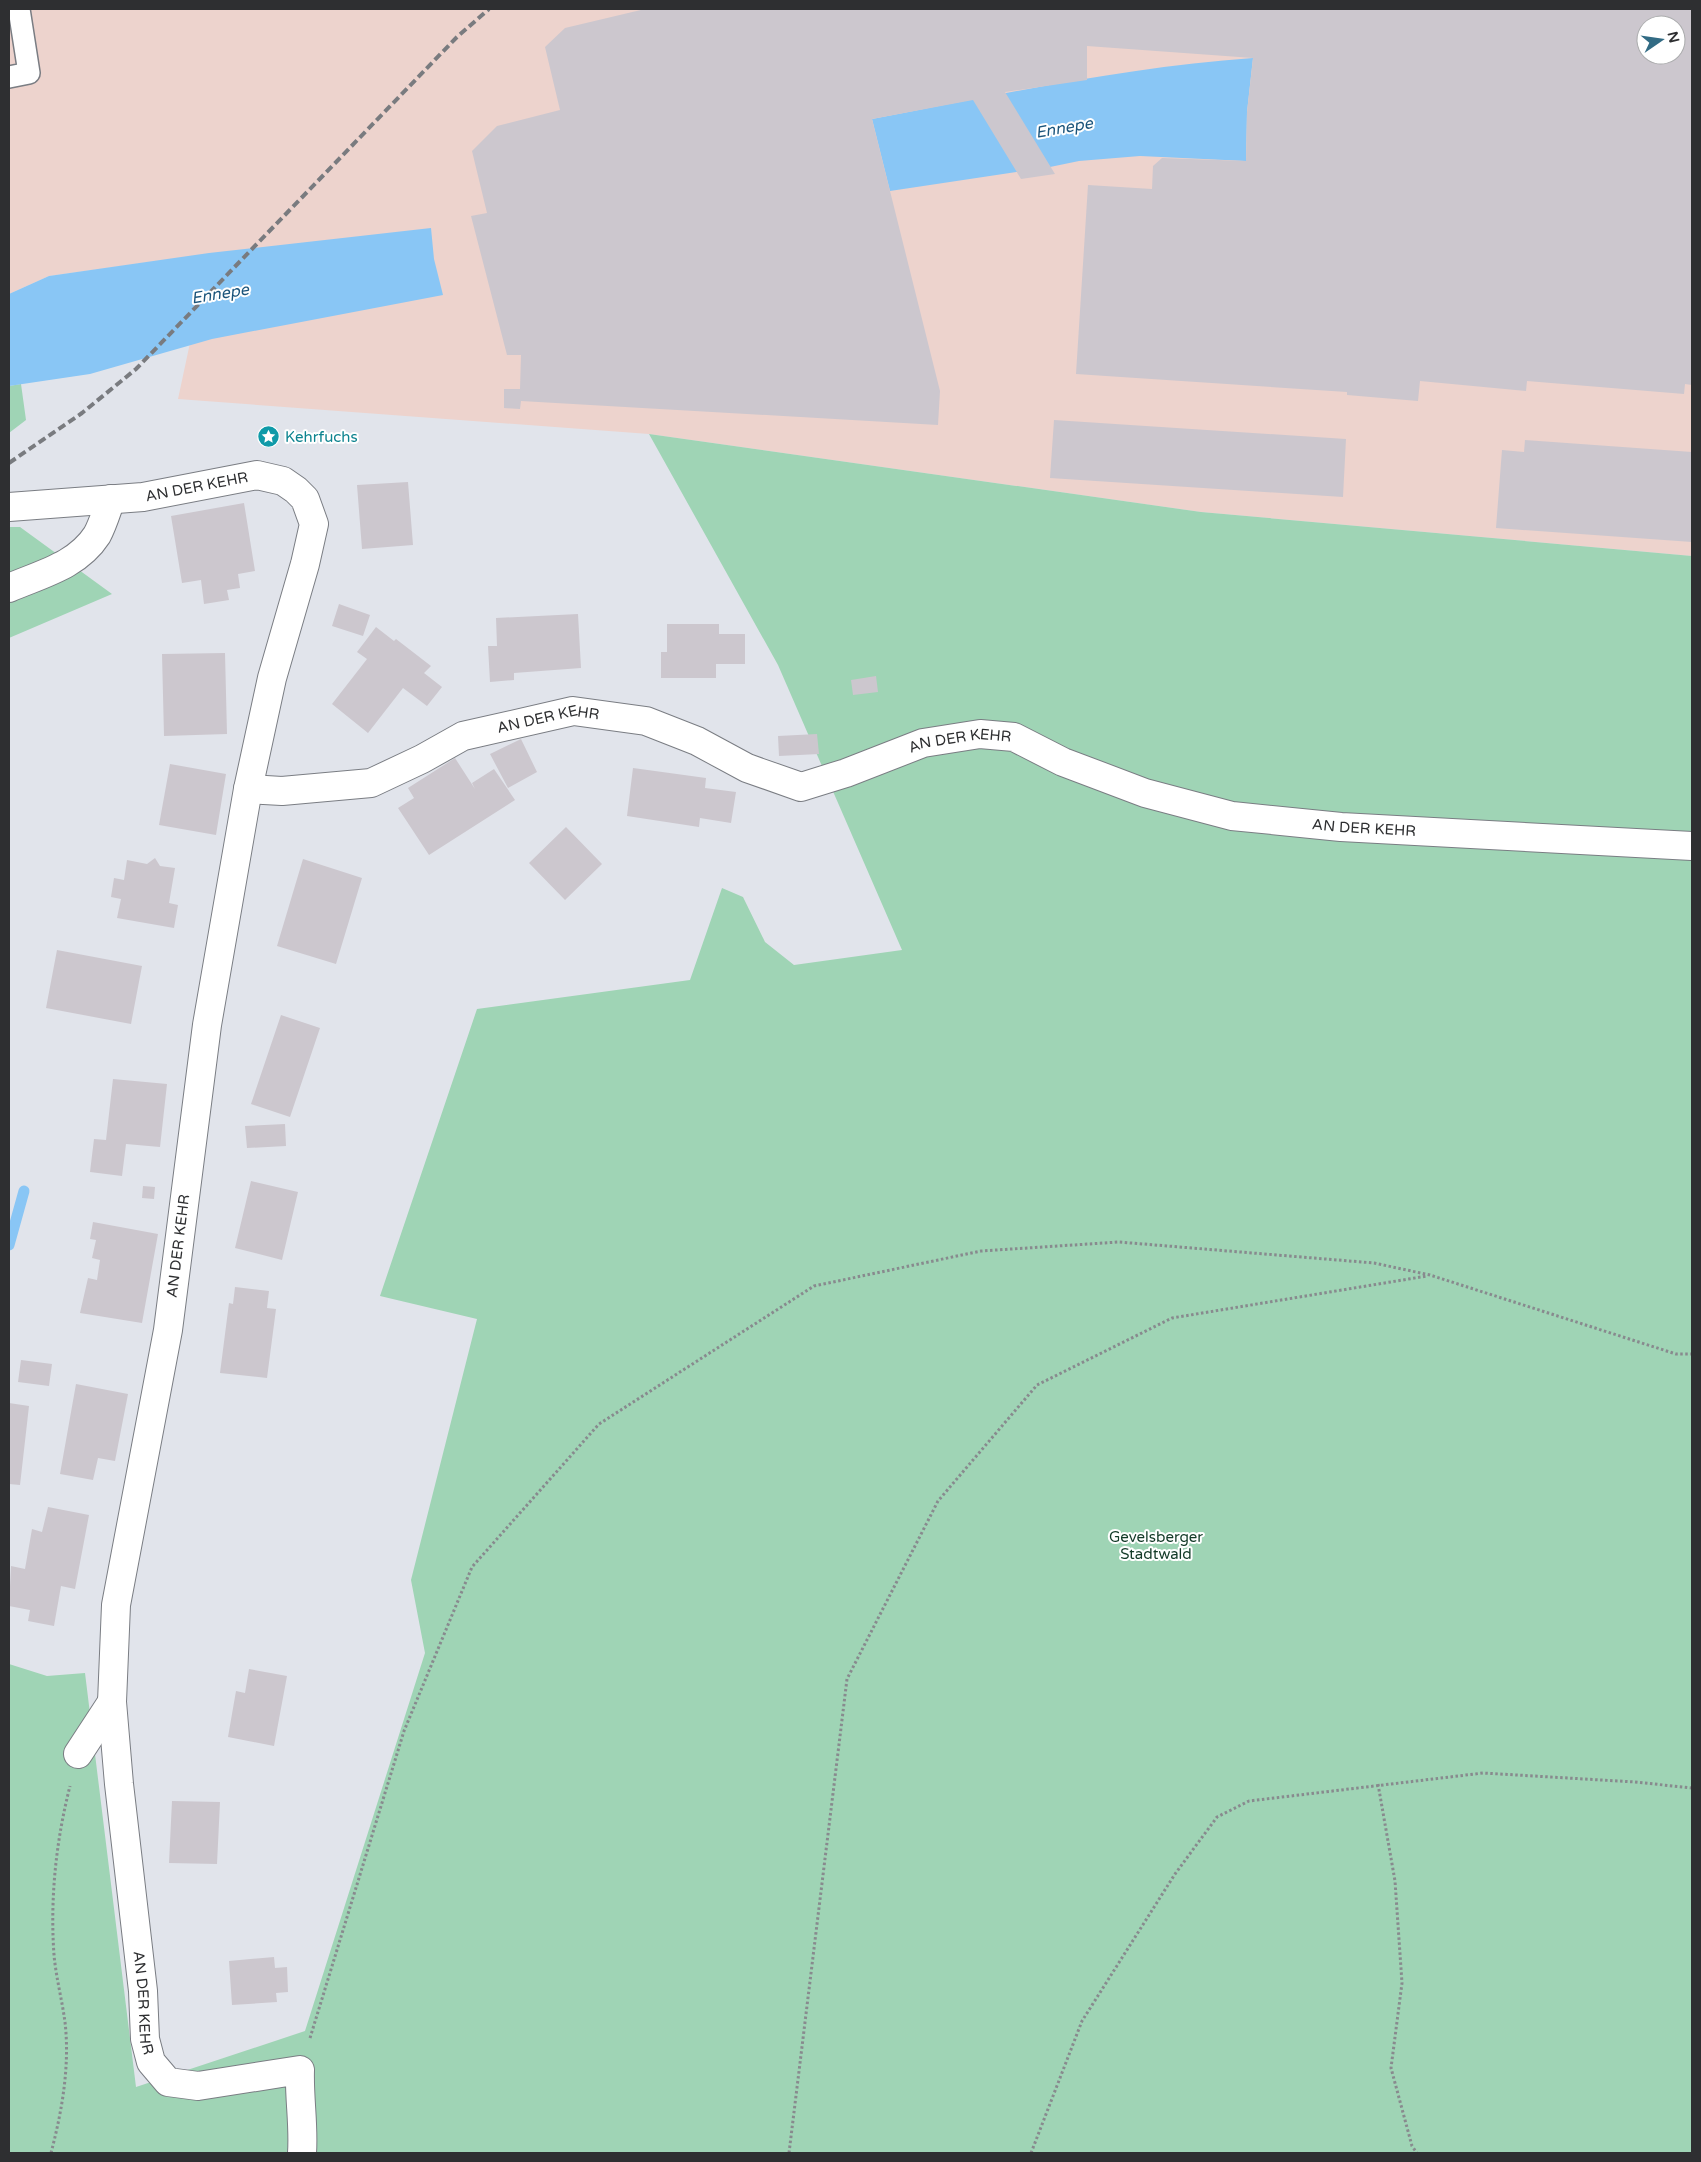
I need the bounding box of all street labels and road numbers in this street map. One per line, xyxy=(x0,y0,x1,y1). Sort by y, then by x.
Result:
street label: AN DER KEHR xyxy=(144,468,250,505)
street label: AN DER KEHR xyxy=(495,701,601,737)
street label: AN DER KEHR xyxy=(906,725,1012,757)
street label: AN DER KEHR xyxy=(1311,815,1417,840)
street label: AN DER KEHR xyxy=(163,1193,193,1299)
street label: AN DER KEHR xyxy=(129,1950,158,2057)

